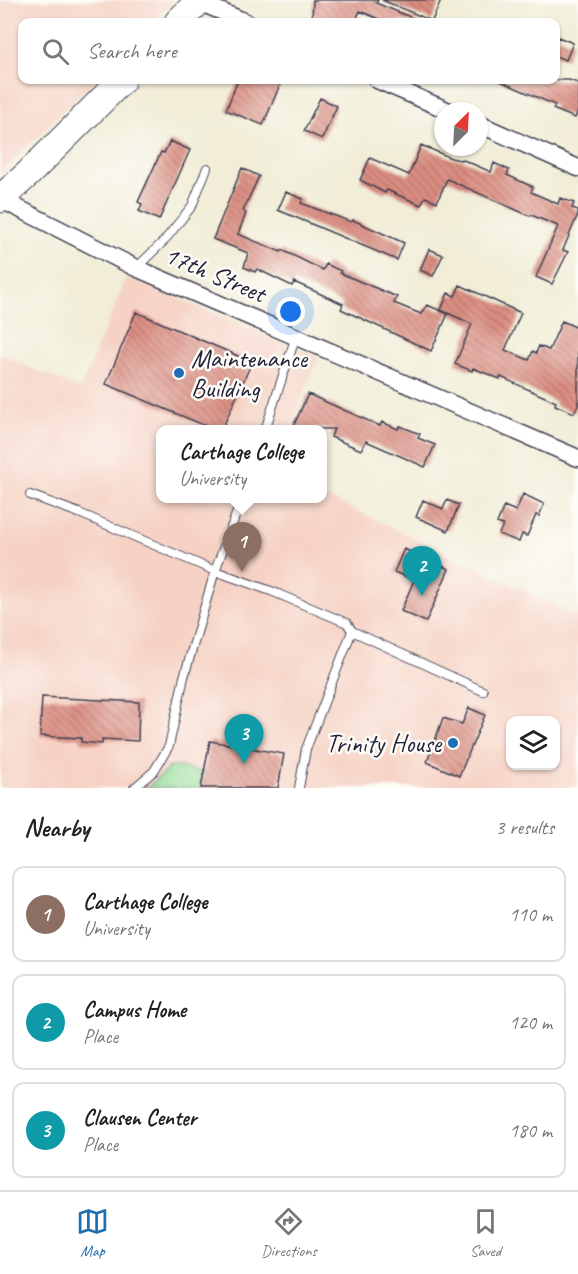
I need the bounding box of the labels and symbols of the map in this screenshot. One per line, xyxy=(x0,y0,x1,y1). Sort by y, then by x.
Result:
north arrow xyxy=(434,102,488,156)
street label: 17th Street xyxy=(160,238,273,311)
your location xyxy=(276,297,305,326)
place label: Maintenance Building xyxy=(191,342,309,405)
marker: Maintenance Building xyxy=(172,366,186,380)
pin: 1 xyxy=(222,522,262,572)
pin: 2 xyxy=(402,546,442,596)
pin: 3 xyxy=(224,714,264,764)
place label: Trinity House xyxy=(326,727,443,760)
marker: Trinity House xyxy=(446,736,460,750)

